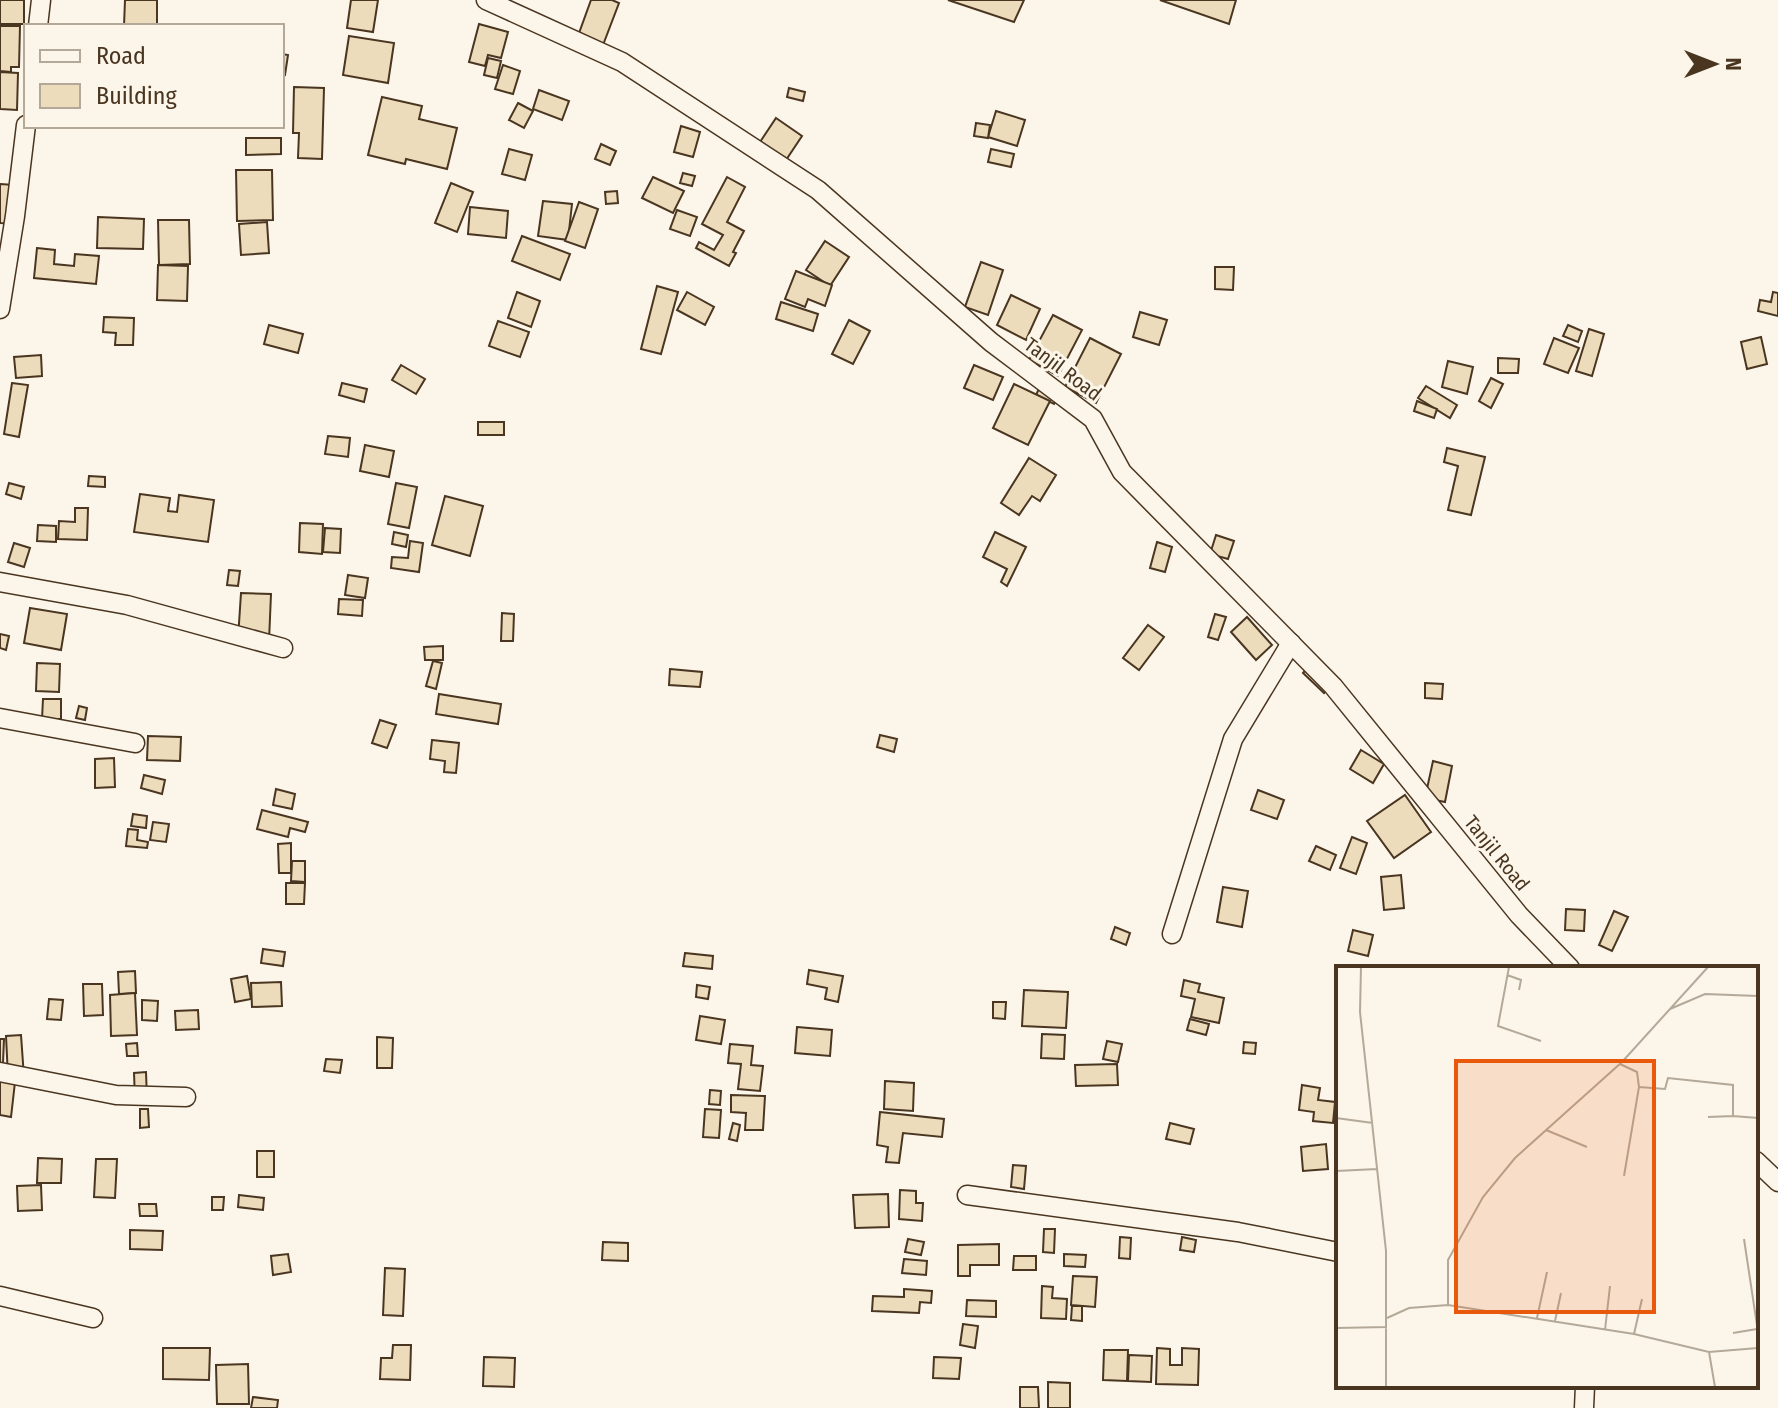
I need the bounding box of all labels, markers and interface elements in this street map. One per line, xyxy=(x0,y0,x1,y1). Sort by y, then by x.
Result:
legend xyxy=(24,24,284,128)
north arrow xyxy=(1674,24,1754,104)
text: Road xyxy=(96,42,146,70)
text: N xyxy=(1720,57,1747,71)
text: Building xyxy=(96,82,178,110)
street label: Tanjil Road xyxy=(1020,332,1106,406)
street label: Tanjil Road xyxy=(1459,810,1535,896)
inset map xyxy=(1336,966,1758,1388)

